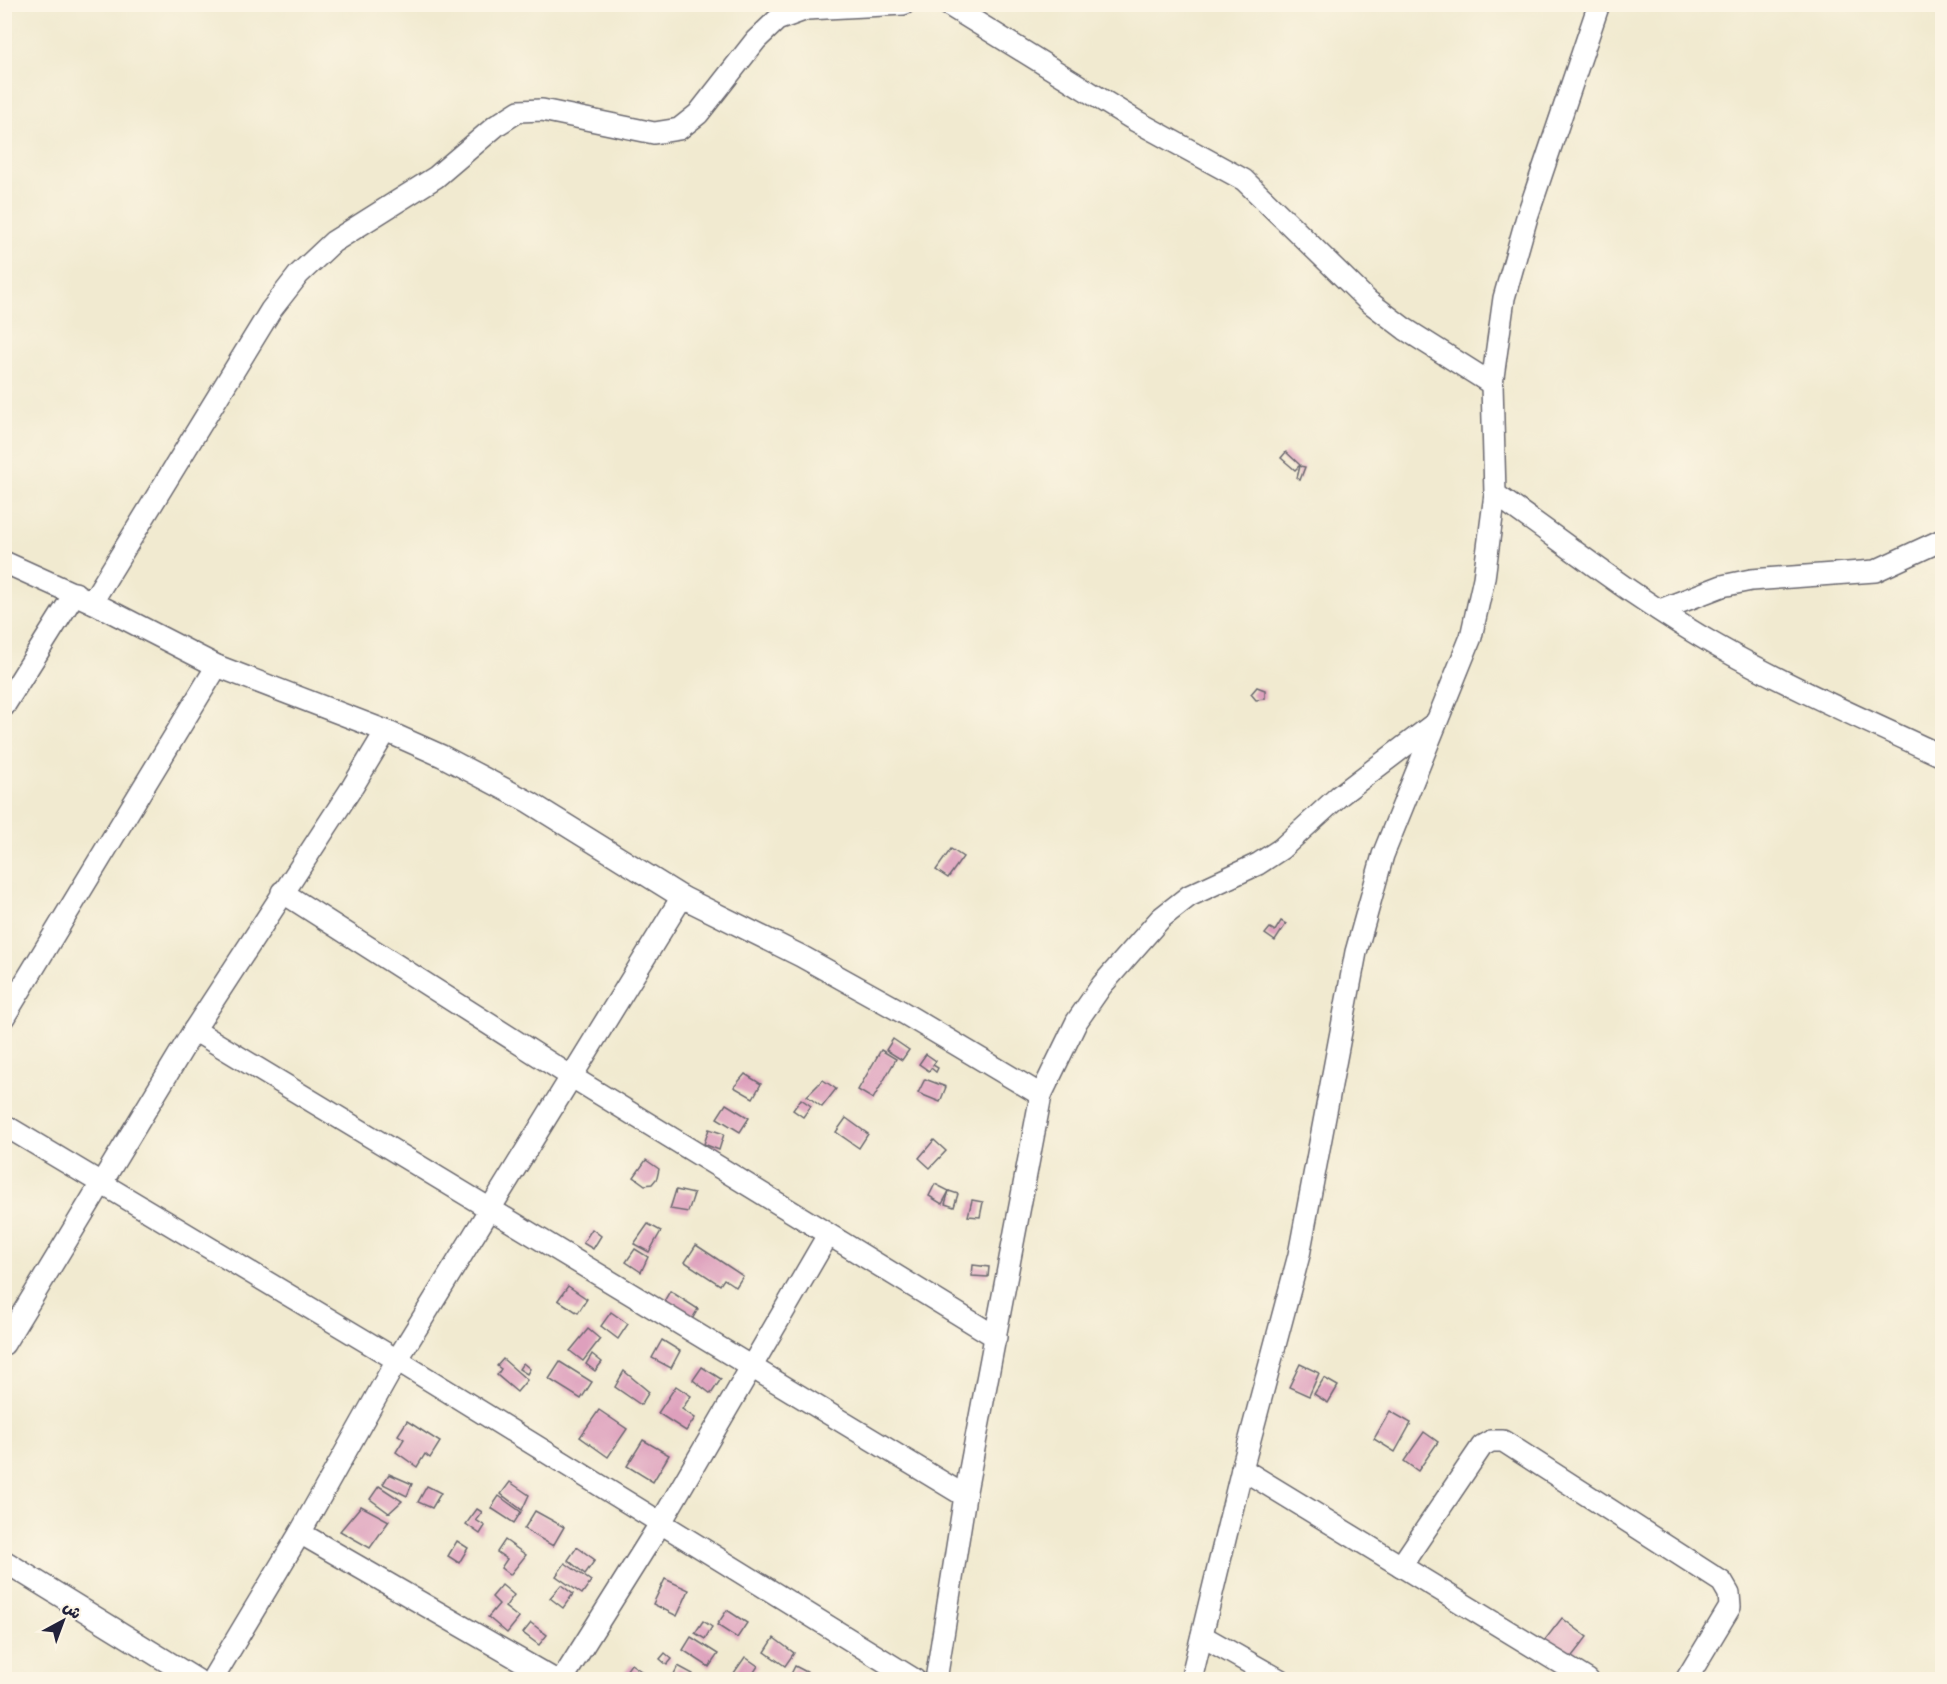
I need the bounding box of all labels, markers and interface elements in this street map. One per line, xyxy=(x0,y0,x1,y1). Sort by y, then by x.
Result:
north arrow xyxy=(33,1591,93,1651)
text: ش xyxy=(58,1596,86,1625)

